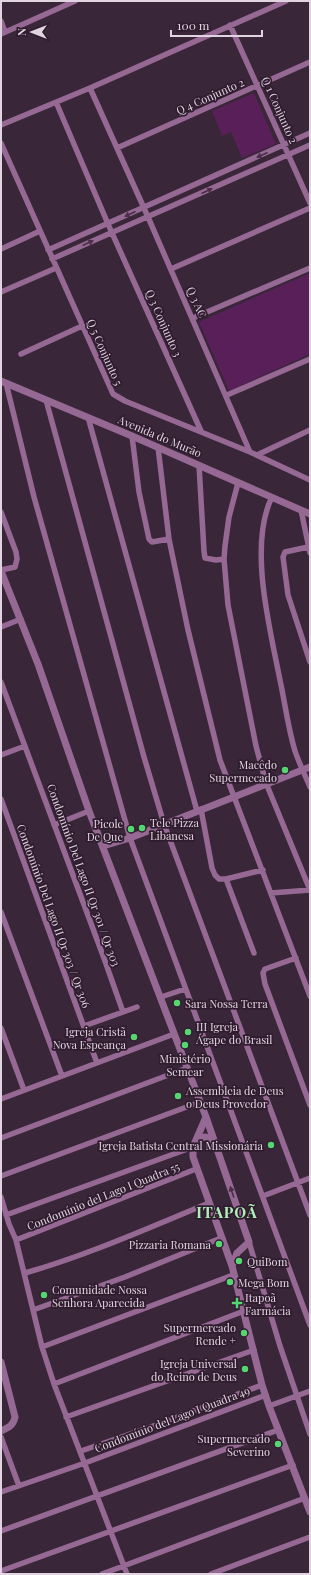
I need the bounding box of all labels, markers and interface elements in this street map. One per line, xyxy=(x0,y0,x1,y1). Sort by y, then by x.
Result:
north arrow xyxy=(12,12,52,52)
scale bar xyxy=(171,12,262,38)
text: 100 m xyxy=(177,17,210,33)
text: N xyxy=(14,28,29,36)
street label: Q 4 Conjunto 2 xyxy=(174,74,246,118)
street label: Q 1 Conjunto 2 xyxy=(259,74,301,146)
one-way arrow xyxy=(256,152,267,158)
one-way arrow xyxy=(201,188,212,194)
one-way arrow xyxy=(125,211,136,217)
one-way arrow xyxy=(82,240,94,247)
street label: Q 3 AC xyxy=(184,284,210,320)
street label: Q 3 Conjunto 3 xyxy=(142,287,186,359)
street label: Q 5 Conjunto 5 xyxy=(84,316,127,388)
street label: Avenida do Murão xyxy=(115,411,204,460)
place label: Macêdo Supermecado xyxy=(209,757,277,785)
marker: Macêdo Supermecado xyxy=(280,765,290,775)
street label: Condomínio Del Lago II Qr 301 / Qr 303 xyxy=(44,782,124,968)
place label: Tele Pizza Libanesa xyxy=(150,815,199,843)
place label: Picole De Que xyxy=(87,816,123,844)
street label: Condomínio Del Lago II Qr 303 / Qr 306 xyxy=(14,822,94,1010)
marker: Tele Pizza Libanesa xyxy=(137,823,147,833)
marker: Picole De Que xyxy=(126,824,136,834)
place label: Sara Nossa Terra xyxy=(185,996,268,1011)
marker: Sara Nossa Terra xyxy=(172,998,182,1008)
place label: III Igreja Ágape do Brasil xyxy=(195,1019,272,1047)
place label: Igreja Cristã Nova Espeança xyxy=(53,1024,127,1052)
marker: III Igreja Ágape do Brasil xyxy=(183,1027,193,1037)
marker: Igreja Cristã Nova Espeança xyxy=(129,1032,139,1042)
marker: Ministério Semear xyxy=(180,1040,190,1050)
place label: Ministério Semear xyxy=(159,1051,211,1079)
place label: Assembleia de Deus o Deus Provedor xyxy=(185,1083,284,1111)
marker: Assembleia de Deus o Deus Provedor xyxy=(173,1091,183,1101)
place label: Igreja Batista Central Missionária xyxy=(99,1138,264,1153)
marker: Igreja Batista Central Missionária xyxy=(266,1140,276,1150)
street label: Condomínio del Lago I Quadra 55 xyxy=(24,1158,182,1234)
one-way arrow xyxy=(228,1186,234,1198)
district label: ITAPOÃ xyxy=(196,1202,258,1222)
place label: Pizzaria Romana xyxy=(129,1237,212,1252)
marker: Pizzaria Romana xyxy=(214,1239,224,1249)
place label: QuiBom xyxy=(247,1254,288,1269)
marker: QuiBom xyxy=(234,1256,244,1266)
place label: Mega Bom xyxy=(238,1275,290,1290)
marker: Mega Bom xyxy=(225,1277,235,1287)
place label: Comunidade Nossa Senhora Aparecida xyxy=(52,1282,148,1310)
marker: Comunidade Nossa Senhora Aparecida xyxy=(39,1290,49,1300)
place label: Itapoã Farmácia xyxy=(245,1290,291,1318)
marker: Itapoã Farmácia xyxy=(232,1298,242,1308)
place label: Supermercado Rende + xyxy=(164,1320,236,1348)
marker: Supermercado Rende + xyxy=(239,1328,249,1338)
place label: Igreja Universal do Reino de Deus xyxy=(151,1356,237,1384)
marker: Igreja Universal do Reino de Deus xyxy=(240,1364,250,1374)
street label: Condomínio del Lago I Quadra 49 xyxy=(92,1382,252,1456)
place label: Supermercado Severino xyxy=(198,1431,270,1459)
marker: Supermercado Severino xyxy=(273,1439,283,1449)

